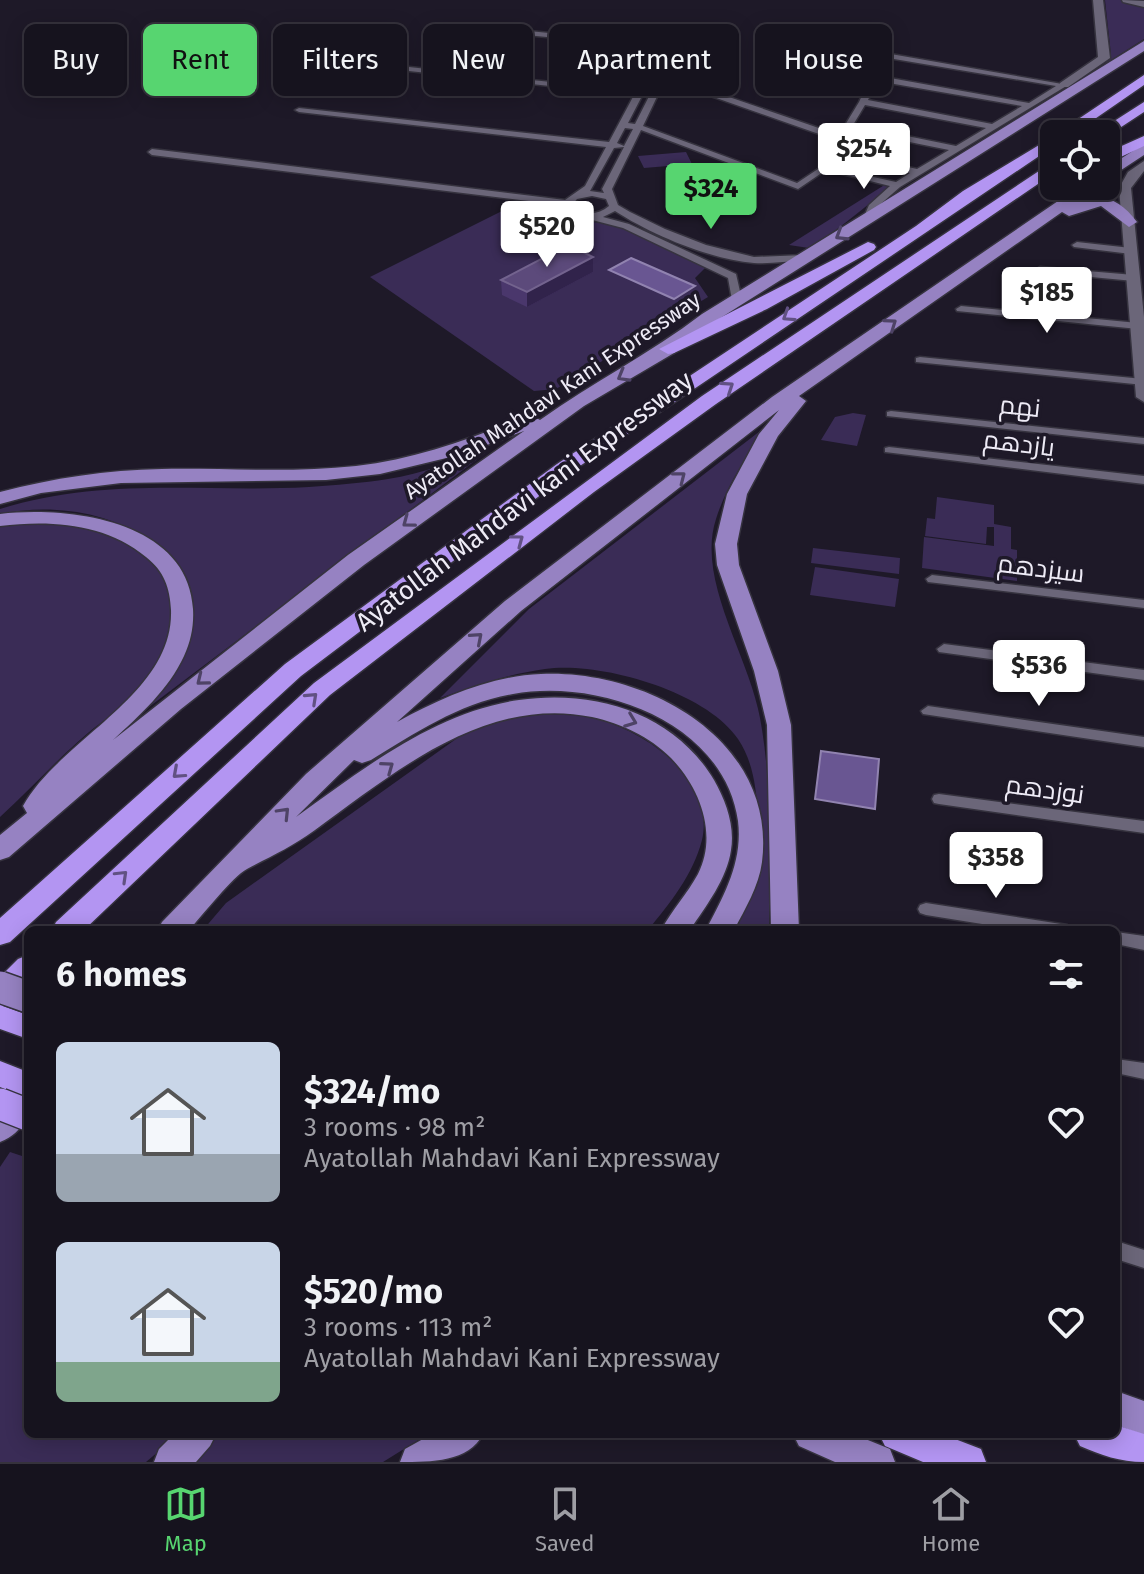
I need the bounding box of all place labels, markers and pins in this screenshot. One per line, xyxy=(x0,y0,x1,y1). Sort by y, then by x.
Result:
pin: $254 xyxy=(817,123,911,191)
pin: $324 xyxy=(664,163,758,231)
pin: $520 xyxy=(500,201,594,269)
pin: $185 xyxy=(1000,267,1094,335)
pin: $536 xyxy=(992,640,1086,708)
pin: $358 xyxy=(949,832,1043,900)

